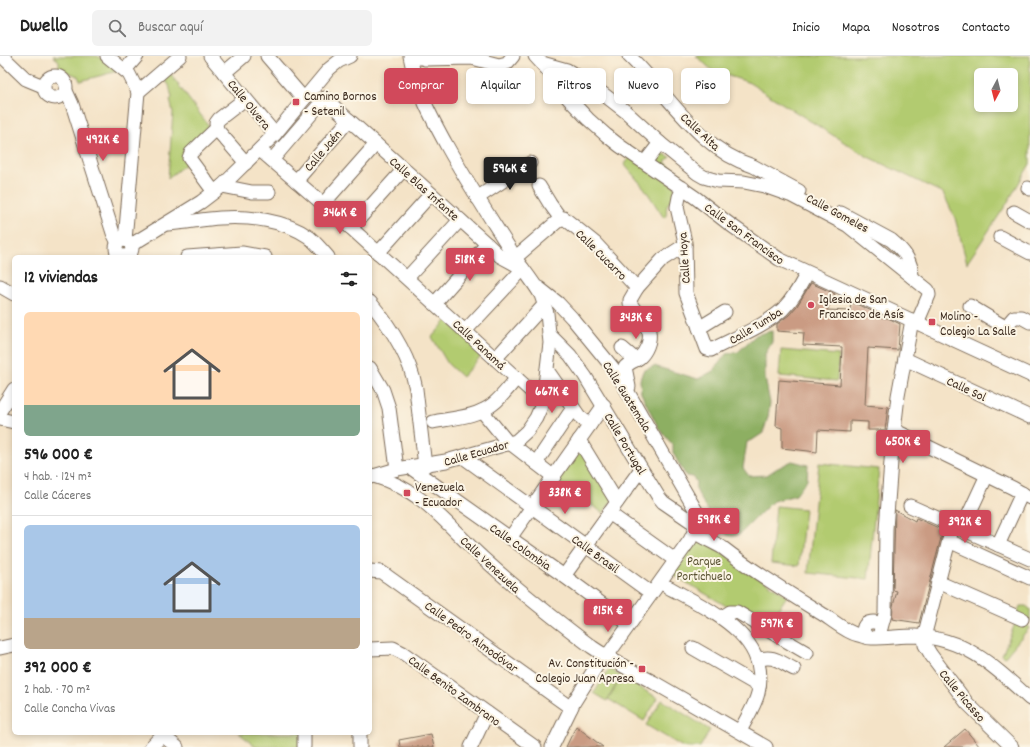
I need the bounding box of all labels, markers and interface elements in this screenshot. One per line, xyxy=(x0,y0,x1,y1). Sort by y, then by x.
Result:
search box xyxy=(92,10,372,46)
text: Dwello xyxy=(20,14,68,41)
icon: search xyxy=(106,17,128,39)
text: Buscar aquí xyxy=(138,17,203,39)
text: Inicio xyxy=(792,18,820,38)
text: Mapa xyxy=(842,18,870,38)
text: Nosotros xyxy=(892,18,940,38)
text: Contacto xyxy=(962,18,1010,38)
chip: Comprar xyxy=(384,68,458,104)
chip: Alquilar xyxy=(466,68,535,104)
chip: Filtros xyxy=(543,68,606,104)
chip: Nuevo xyxy=(614,68,673,104)
chip: Piso xyxy=(681,68,730,104)
north arrow xyxy=(974,68,1018,112)
map controls xyxy=(974,68,1018,112)
street label: Calle Olvera xyxy=(222,76,275,136)
place label: Camino Bornos - Setenil xyxy=(304,88,377,122)
marker: Camino Bornos - Setenil xyxy=(291,97,301,107)
street label: Calle Alta xyxy=(675,109,724,157)
street label: Calle Jaén xyxy=(300,127,347,177)
pin: 492K € xyxy=(70,128,136,162)
text: 492K € xyxy=(86,131,120,150)
street label: Calle Blas Infante xyxy=(384,153,463,227)
pin: 596K € xyxy=(477,157,543,191)
text: 596K € xyxy=(493,160,527,179)
street label: Calle Gomeles xyxy=(802,190,872,239)
street label: Calle San Francisco xyxy=(700,199,788,271)
pin: 346K € xyxy=(307,201,373,235)
text: 346K € xyxy=(323,204,357,223)
street label: Calle Cucarro xyxy=(570,226,630,286)
street label: Calle Hoya xyxy=(674,231,697,284)
pin: 518K € xyxy=(437,248,503,282)
text: 518K € xyxy=(455,251,485,270)
text: 12 viviendas xyxy=(24,267,98,291)
icon: filters xyxy=(338,268,360,290)
place label: Iglesia de San Francisco de Asís xyxy=(819,291,904,325)
marker: Iglesia de San Francisco de Asís xyxy=(806,300,816,310)
street label: Calle Tumba xyxy=(726,303,787,350)
pin: 343K € xyxy=(603,306,669,340)
place label: Molino - Colegio La Salle xyxy=(940,308,1016,342)
text: 343K € xyxy=(619,309,653,328)
street label: Calle Panamá xyxy=(447,316,510,376)
marker: Molino - Colegio La Salle xyxy=(927,317,937,327)
icon: home xyxy=(156,338,228,410)
street label: Calle Guatemala xyxy=(597,358,656,437)
street label: Calle Sol xyxy=(943,373,989,408)
pin: 667K € xyxy=(519,380,585,414)
text: 667K € xyxy=(535,383,569,402)
street label: Calle Portugal xyxy=(598,410,650,479)
pin: 650K € xyxy=(870,430,936,464)
text: 650K € xyxy=(885,433,921,452)
street label: Calle Ecuador xyxy=(442,436,512,473)
text: 596 000 € xyxy=(24,444,93,468)
text: 4 hab. · 124 m² xyxy=(24,468,92,487)
place label: Venezuela - Ecuador xyxy=(415,479,465,513)
pin: 338K € xyxy=(532,481,598,515)
text: 338K € xyxy=(549,484,582,503)
text: Calle Cáceres xyxy=(24,487,91,506)
marker: Venezuela - Ecuador xyxy=(402,488,412,498)
pin: 598K € xyxy=(681,508,747,542)
pin: 392K € xyxy=(932,510,998,544)
text: 598K € xyxy=(697,511,731,530)
text: 392K € xyxy=(948,513,982,532)
street label: Calle Colombia xyxy=(485,520,555,577)
street label: Calle Brasil xyxy=(567,531,623,579)
street label: Calle Venezuela xyxy=(455,533,524,599)
icon: home xyxy=(156,551,228,623)
park label: Parque Portichuelo xyxy=(676,553,732,587)
street label: Calle Pedro Almodóvar xyxy=(420,597,521,679)
pin: 815K € xyxy=(575,599,641,633)
text: 815K € xyxy=(593,602,623,621)
pin: 597K € xyxy=(744,612,810,646)
text: 597K € xyxy=(760,615,794,634)
street label: Calle Benito Zambrano xyxy=(403,652,504,732)
place label: Av. Constitución - Colegio Juan Apresa xyxy=(536,655,635,689)
text: 392 000 € xyxy=(24,657,92,681)
marker: Av. Constitución - Colegio Juan Apresa xyxy=(637,664,647,674)
street label: Calle Picasso xyxy=(933,666,989,727)
text: 2 hab. · 70 m² xyxy=(24,681,90,700)
text: Calle Concha Vivas xyxy=(24,700,116,719)

